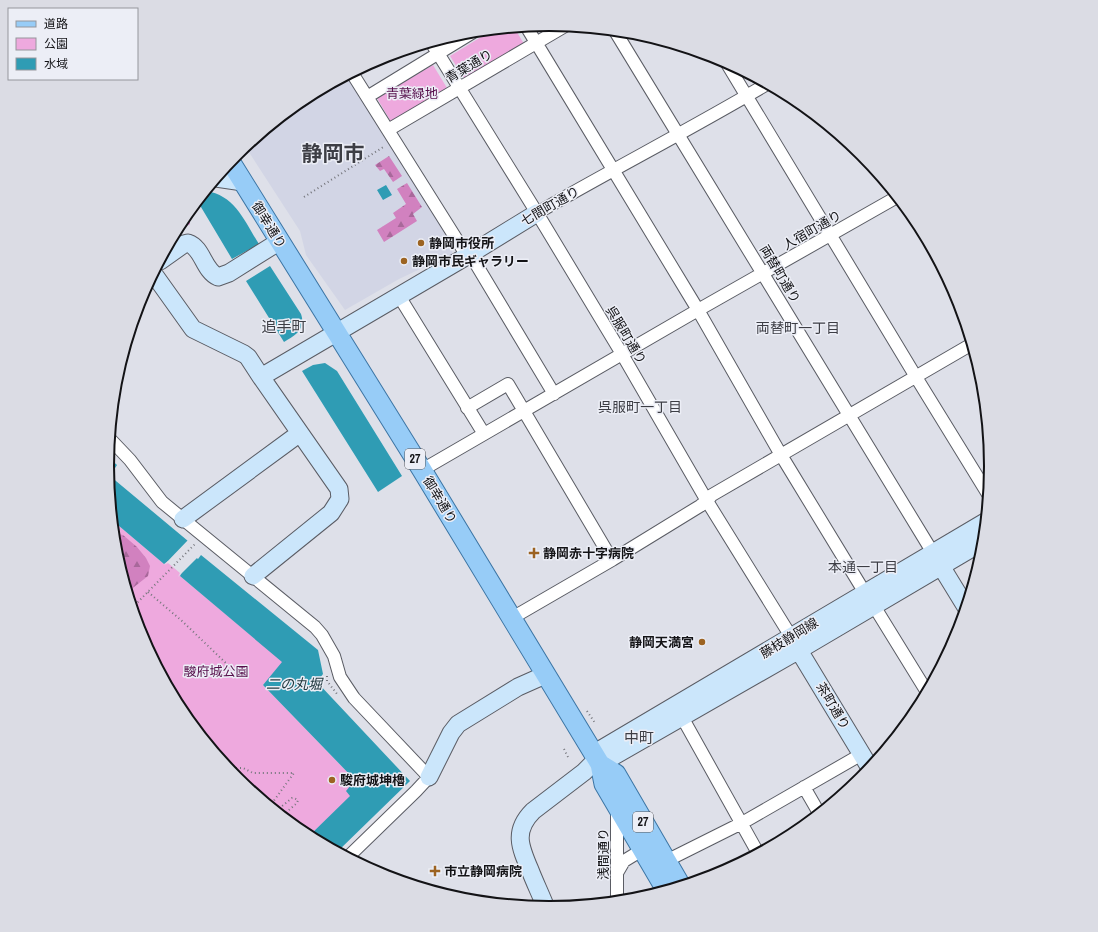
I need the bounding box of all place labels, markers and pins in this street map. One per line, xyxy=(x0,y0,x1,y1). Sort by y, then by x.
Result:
place label: 静岡市役所 xyxy=(429,235,494,252)
marker: 静岡市役所 xyxy=(416,238,426,248)
place label: 静岡市民ギャラリー xyxy=(412,253,529,270)
marker: 静岡市民ギャラリー xyxy=(399,256,409,266)
place label: 静岡赤十字病院 xyxy=(543,545,634,562)
marker: 静岡赤十字病院 xyxy=(528,547,540,559)
place label: 静岡天満宮 xyxy=(629,634,694,651)
marker: 静岡天満宮 xyxy=(697,637,707,647)
place label: 駿府城坤櫓 xyxy=(340,772,405,789)
marker: 駿府城坤櫓 xyxy=(327,775,337,785)
place label: 市立静岡病院 xyxy=(444,863,522,880)
marker: 市立静岡病院 xyxy=(429,865,441,877)

